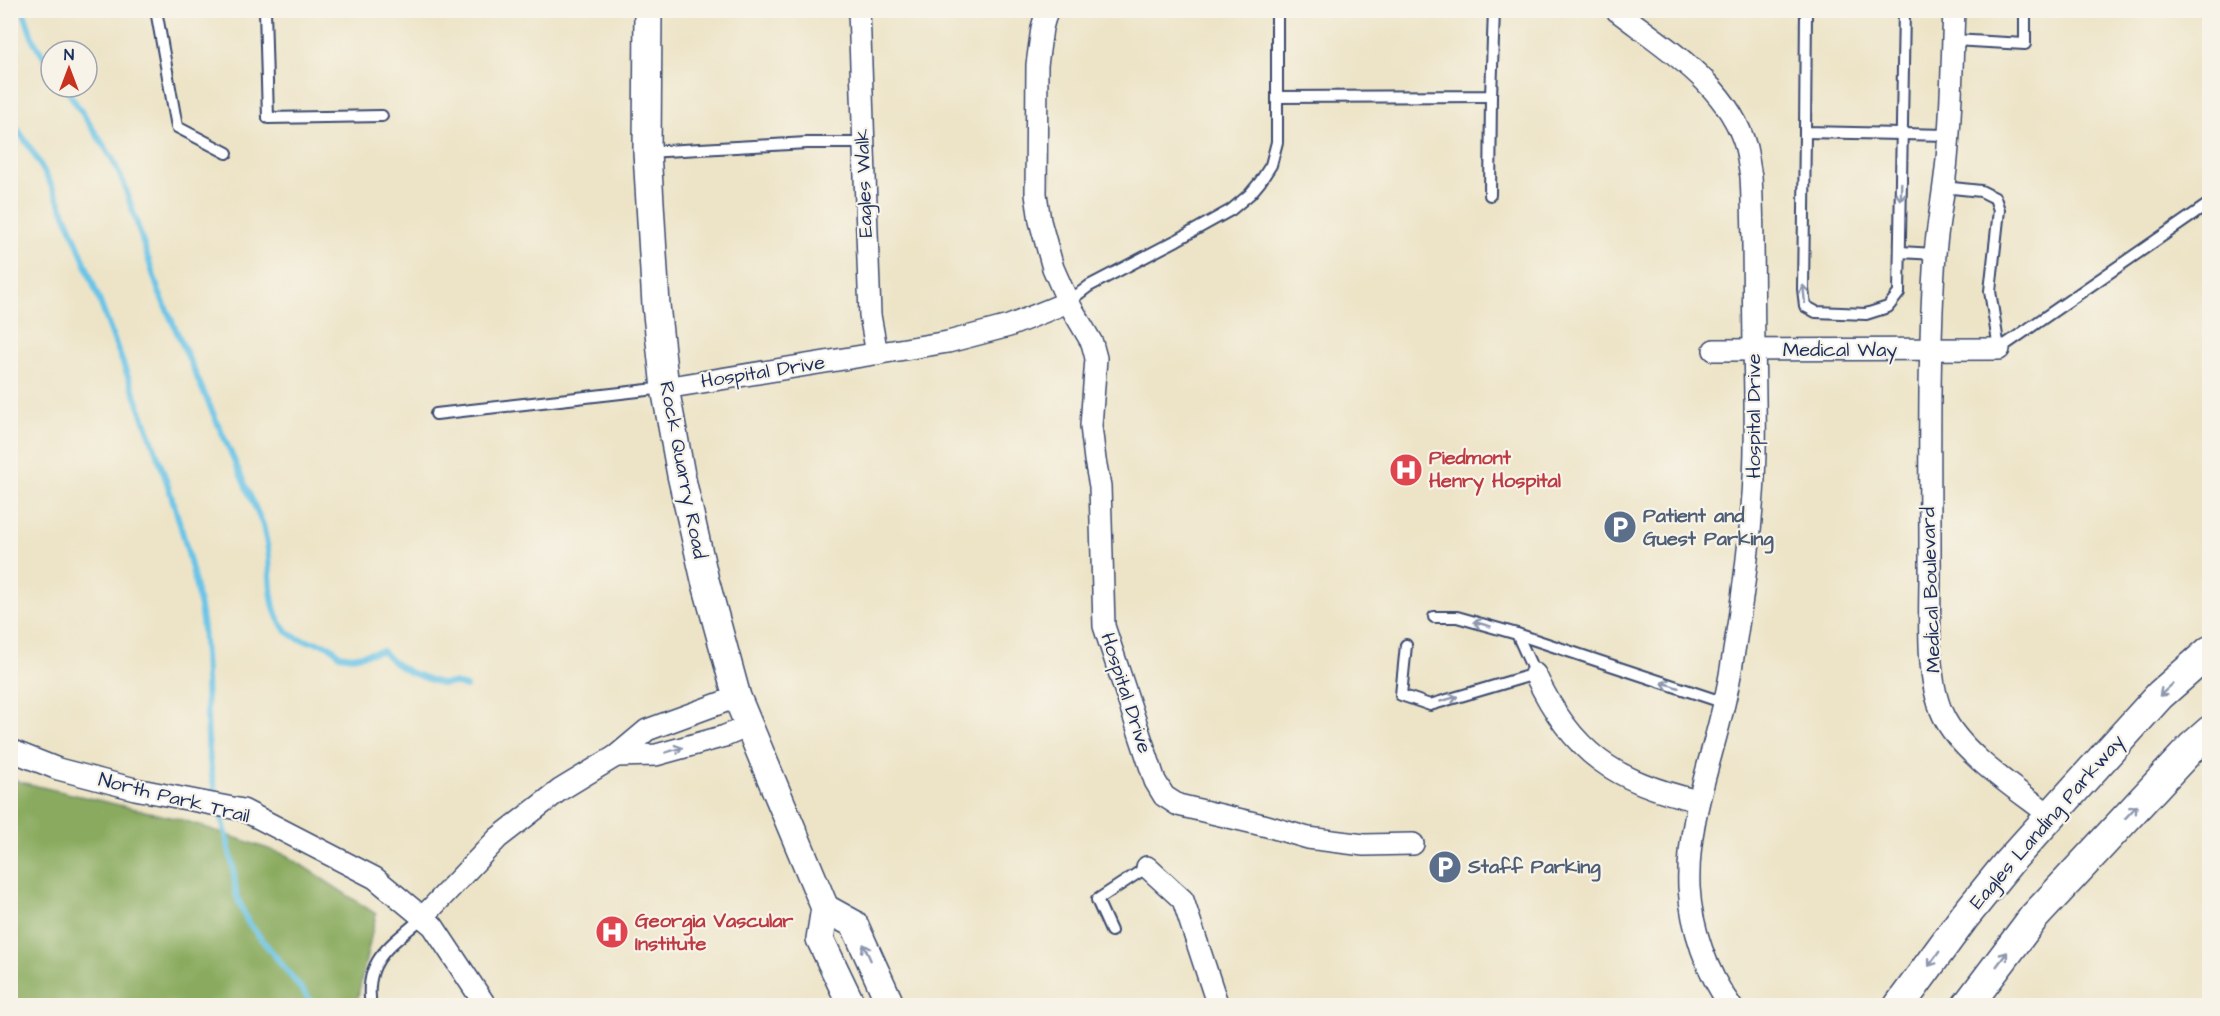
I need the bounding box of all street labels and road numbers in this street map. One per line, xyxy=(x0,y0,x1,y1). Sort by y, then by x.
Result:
street label: Eagles Walk xyxy=(848,128,881,238)
street label: Medical Way xyxy=(1783,336,1897,365)
street label: Hospital Drive xyxy=(699,348,827,396)
street label: Hospital Drive xyxy=(1740,353,1768,479)
street label: Rock Quarry Road xyxy=(651,379,714,561)
street label: Medical Boulevard xyxy=(1914,507,1948,673)
street label: Hospital Drive xyxy=(1093,629,1159,757)
street label: Eagles Landing Parkway xyxy=(1963,728,2132,916)
street label: North Park Trail xyxy=(95,766,253,830)

